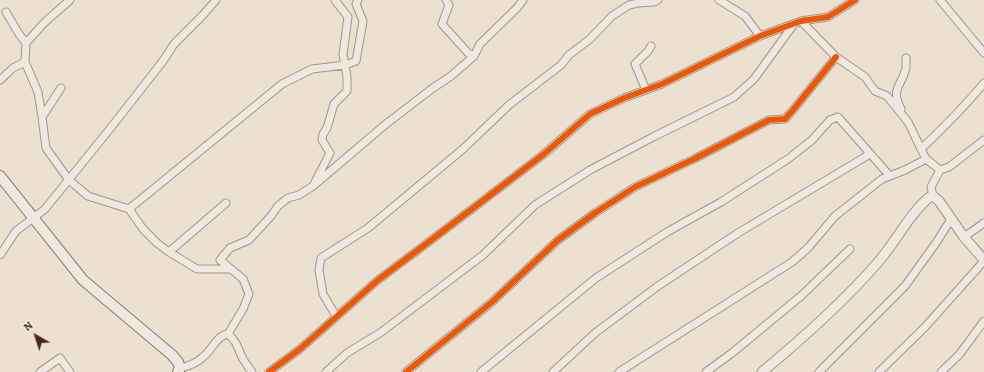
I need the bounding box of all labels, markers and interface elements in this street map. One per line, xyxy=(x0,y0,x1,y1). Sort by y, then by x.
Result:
north arrow xyxy=(16,316,56,356)
text: N xyxy=(20,318,36,335)

